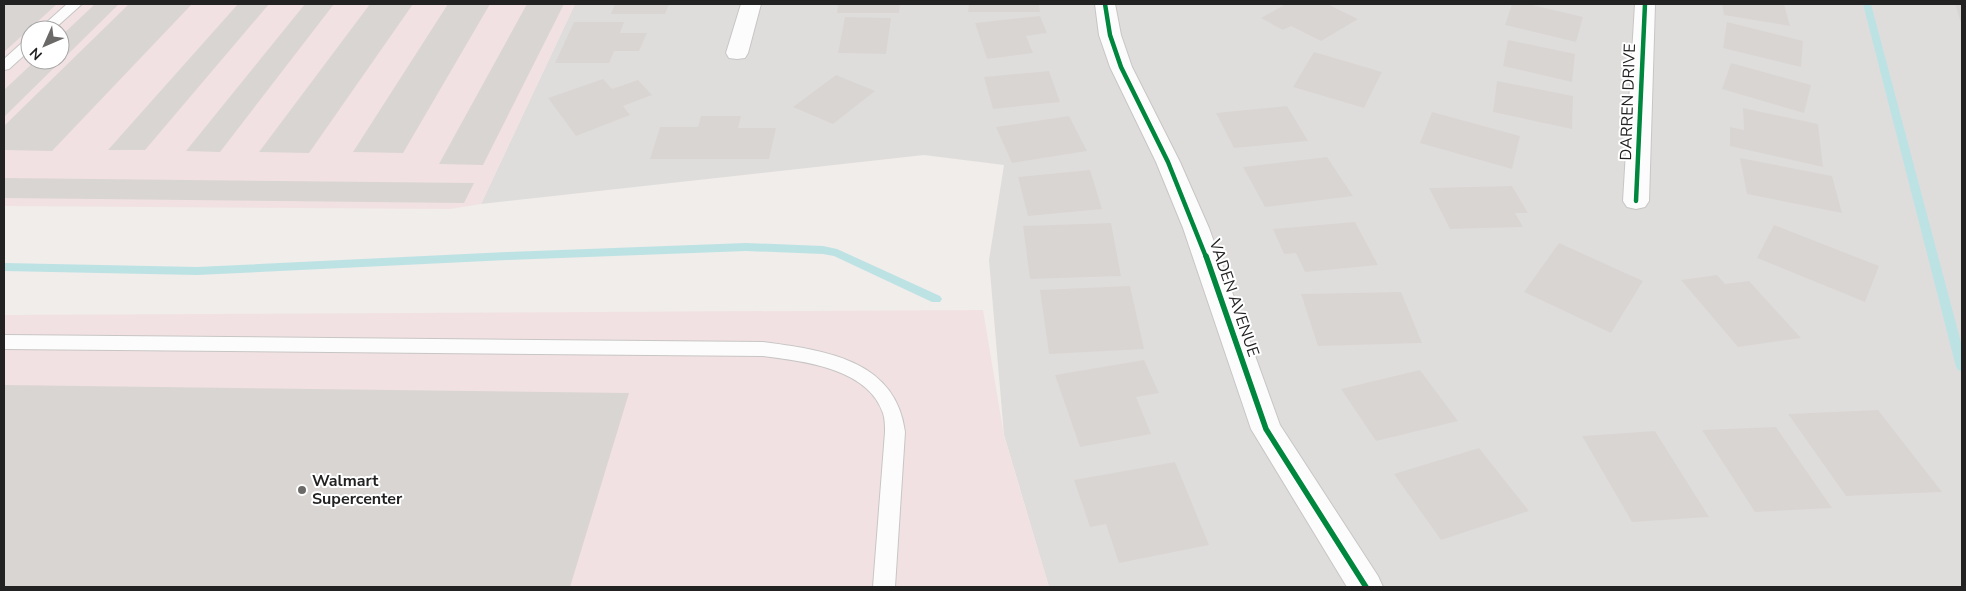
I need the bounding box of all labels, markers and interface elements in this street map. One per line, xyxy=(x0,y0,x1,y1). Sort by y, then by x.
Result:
north arrow xyxy=(20,20,70,70)
text: N xyxy=(26,43,47,64)
street label: DARREN DRIVE xyxy=(1615,43,1641,161)
street label: VADEN AVENUE xyxy=(1203,235,1264,360)
place label: Walmart Supercenter xyxy=(312,470,403,510)
marker: Walmart Supercenter xyxy=(296,484,308,496)

